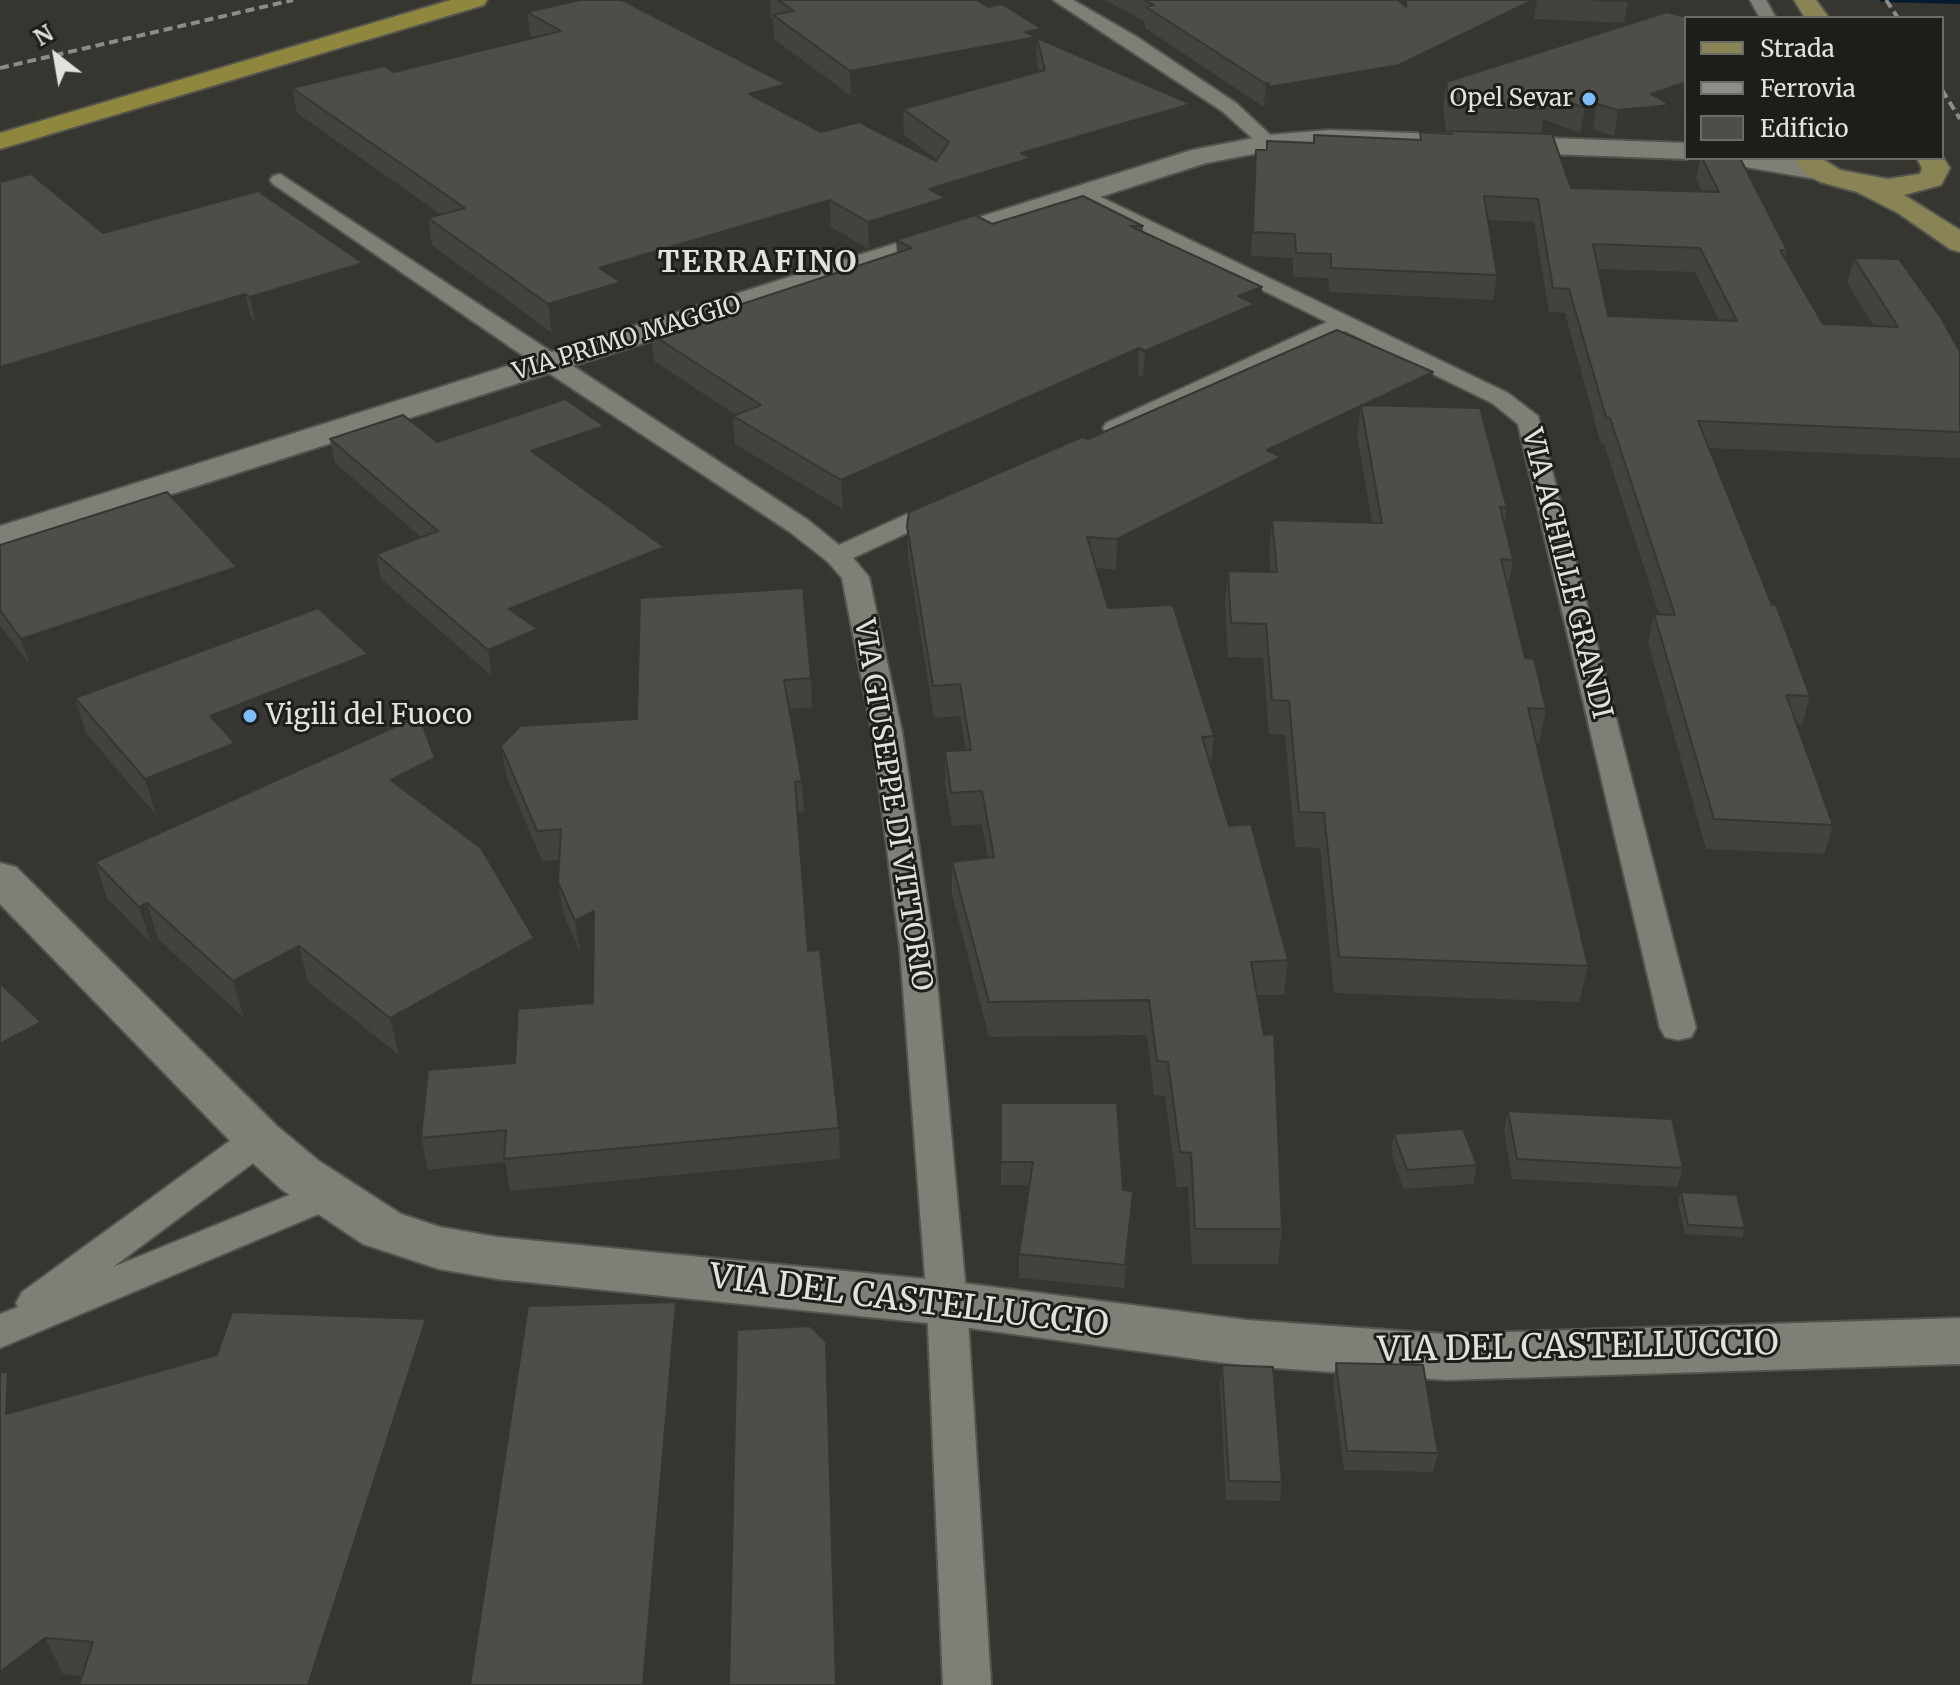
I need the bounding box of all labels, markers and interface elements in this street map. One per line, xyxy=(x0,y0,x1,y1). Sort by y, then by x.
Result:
north arrow xyxy=(16,16,96,96)
legend xyxy=(1684,16,1944,160)
text: N xyxy=(29,19,58,52)
text: Strada xyxy=(1760,33,1835,64)
text: Ferrovia xyxy=(1760,73,1856,104)
place label: Opel Sevar xyxy=(1450,85,1573,113)
marker: Opel Sevar xyxy=(1580,90,1598,108)
text: Edificio xyxy=(1760,113,1848,144)
district label: TERRAFINO xyxy=(658,246,858,282)
street label: VIA PRIMO MAGGIO xyxy=(510,291,744,387)
street label: VIA ACHILLE GRANDI xyxy=(1514,425,1618,723)
street label: VIA GIUSEPPE DI VITTORIO xyxy=(846,617,938,993)
place label: Vigili del Fuoco xyxy=(266,699,472,733)
marker: Vigili del Fuoco xyxy=(241,707,259,725)
street label: VIA DEL CASTELLUCCIO xyxy=(707,1257,1111,1347)
street label: VIA DEL CASTELLUCCIO xyxy=(1377,1324,1779,1372)

